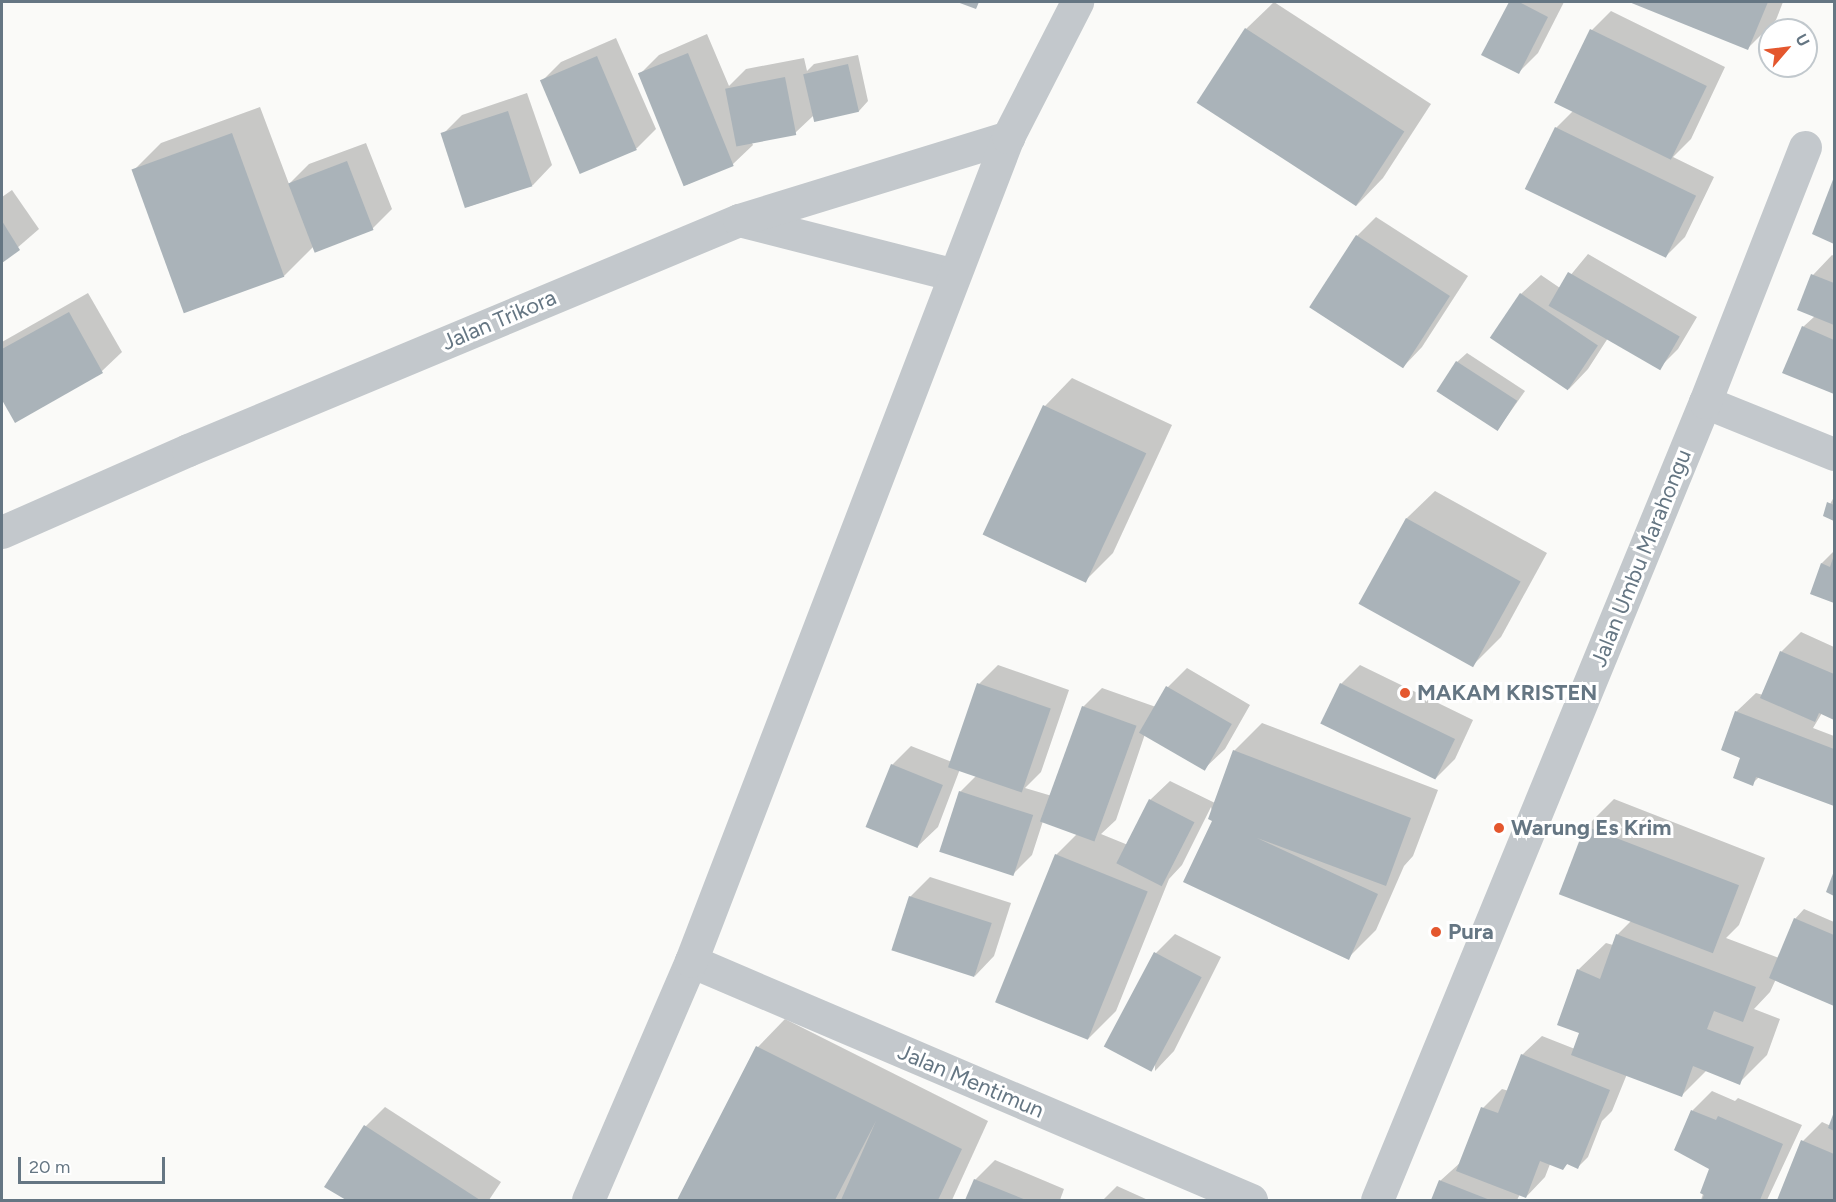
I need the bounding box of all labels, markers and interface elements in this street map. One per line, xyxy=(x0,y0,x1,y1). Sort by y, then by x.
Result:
north arrow xyxy=(1758,18,1818,78)
text: U xyxy=(1792,31,1814,50)
street label: Jalan Trikora xyxy=(438,284,560,356)
street label: Jalan Umbu Marahongu xyxy=(1585,445,1697,671)
place label: MAKAM KRISTEN xyxy=(1417,680,1597,706)
marker: MAKAM KRISTEN xyxy=(1398,686,1412,700)
place label: Warung Es Krim xyxy=(1511,815,1671,841)
marker: Warung Es Krim xyxy=(1492,821,1506,835)
place label: Pura xyxy=(1448,919,1494,945)
marker: Pura xyxy=(1429,925,1443,939)
street label: Jalan Mentimun xyxy=(894,1038,1048,1124)
scale bar xyxy=(21,1145,168,1183)
text: 20 m xyxy=(29,1156,70,1178)

